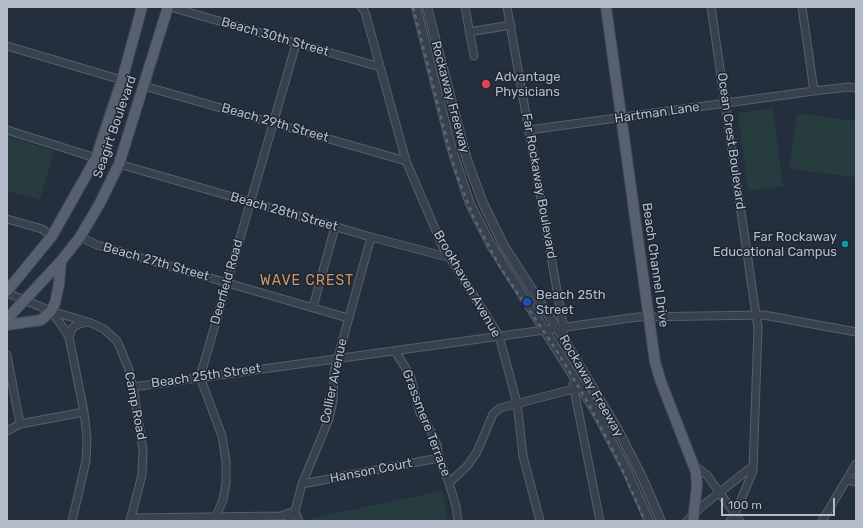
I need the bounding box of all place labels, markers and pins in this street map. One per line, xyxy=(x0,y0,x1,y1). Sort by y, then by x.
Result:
place label: Advantage Physicians xyxy=(495,69,561,100)
marker: Advantage Physicians xyxy=(480,78,492,90)
place label: Far Rockaway Educational Campus xyxy=(713,229,837,260)
marker: Far Rockaway Educational Campus xyxy=(840,239,850,249)
place label: Beach 25th Street xyxy=(536,287,606,318)
marker: Beach 25th Street xyxy=(521,296,533,308)

